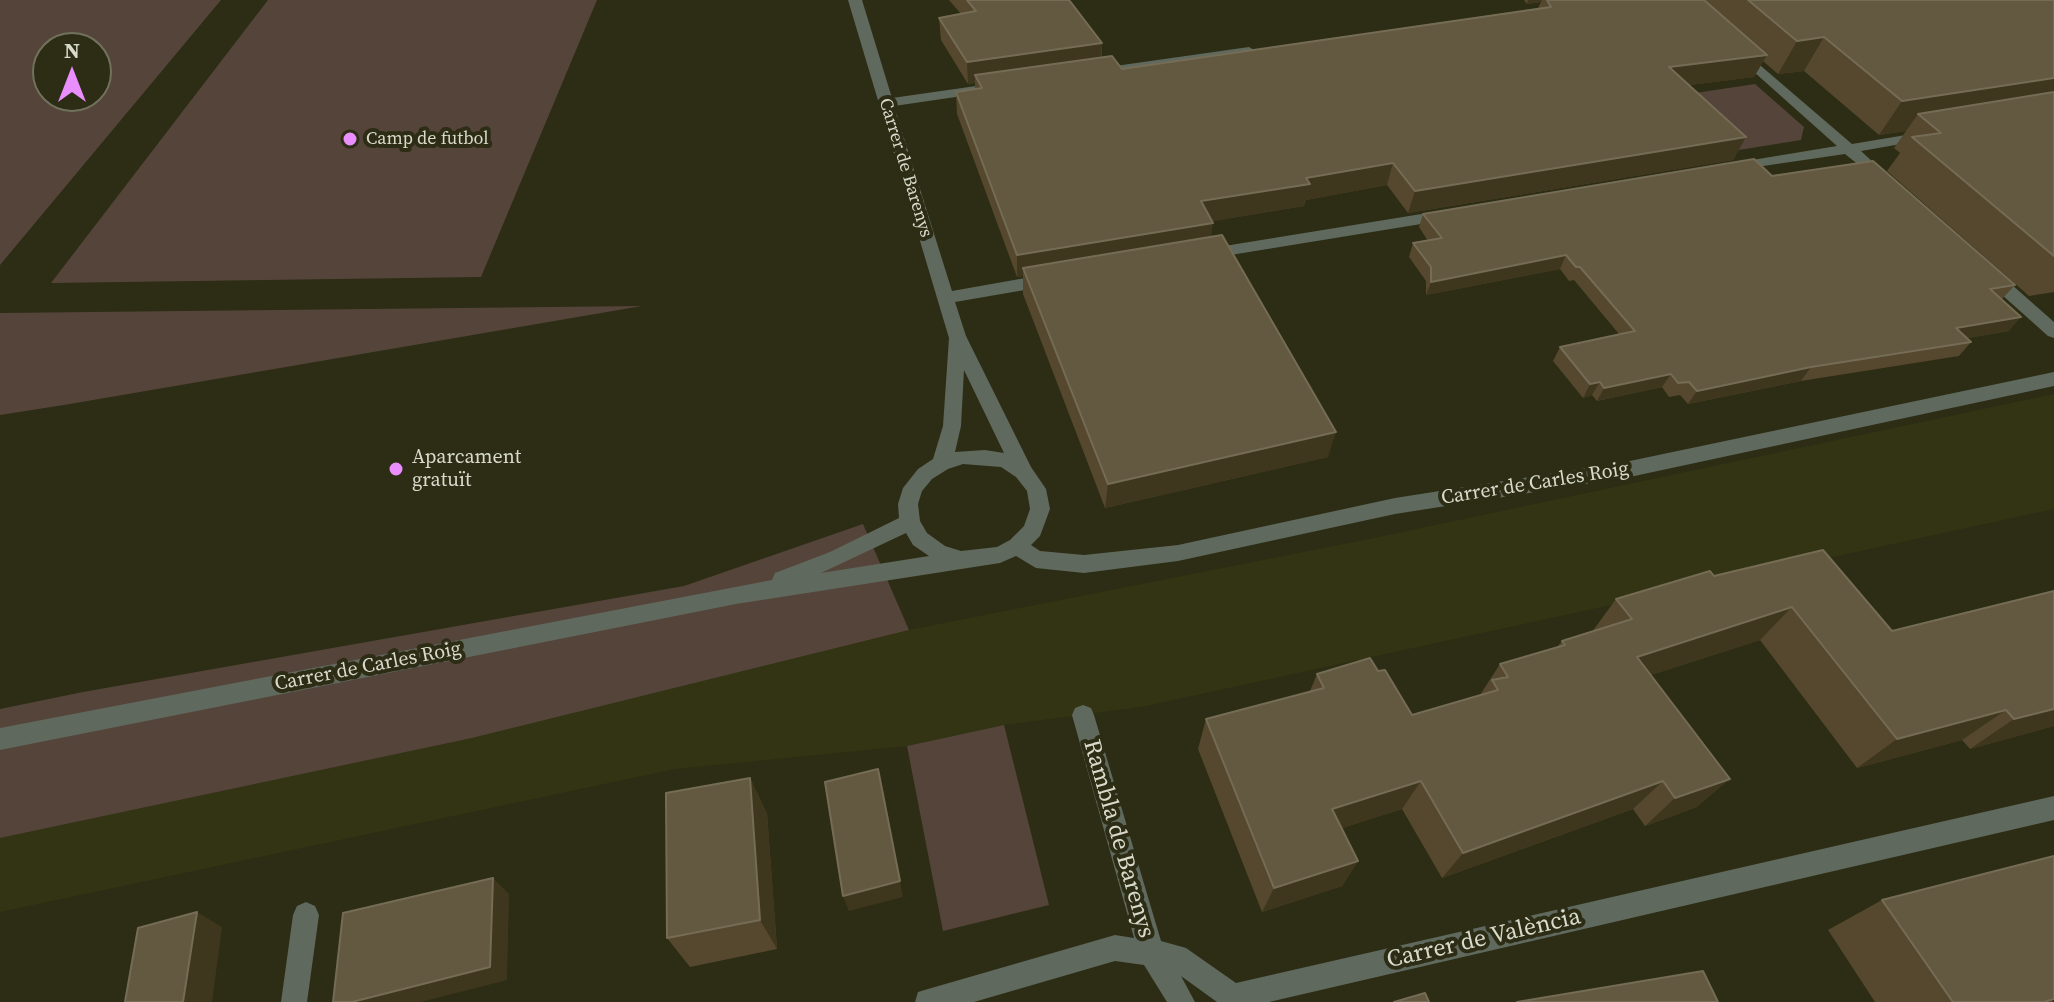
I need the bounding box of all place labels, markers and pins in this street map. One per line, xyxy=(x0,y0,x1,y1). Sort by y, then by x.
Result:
place label: Camp de futbol xyxy=(366,128,489,150)
marker: Camp de futbol xyxy=(341,130,359,148)
place label: Aparcament gratuït xyxy=(412,446,521,493)
marker: Aparcament gratuït xyxy=(387,460,405,478)

